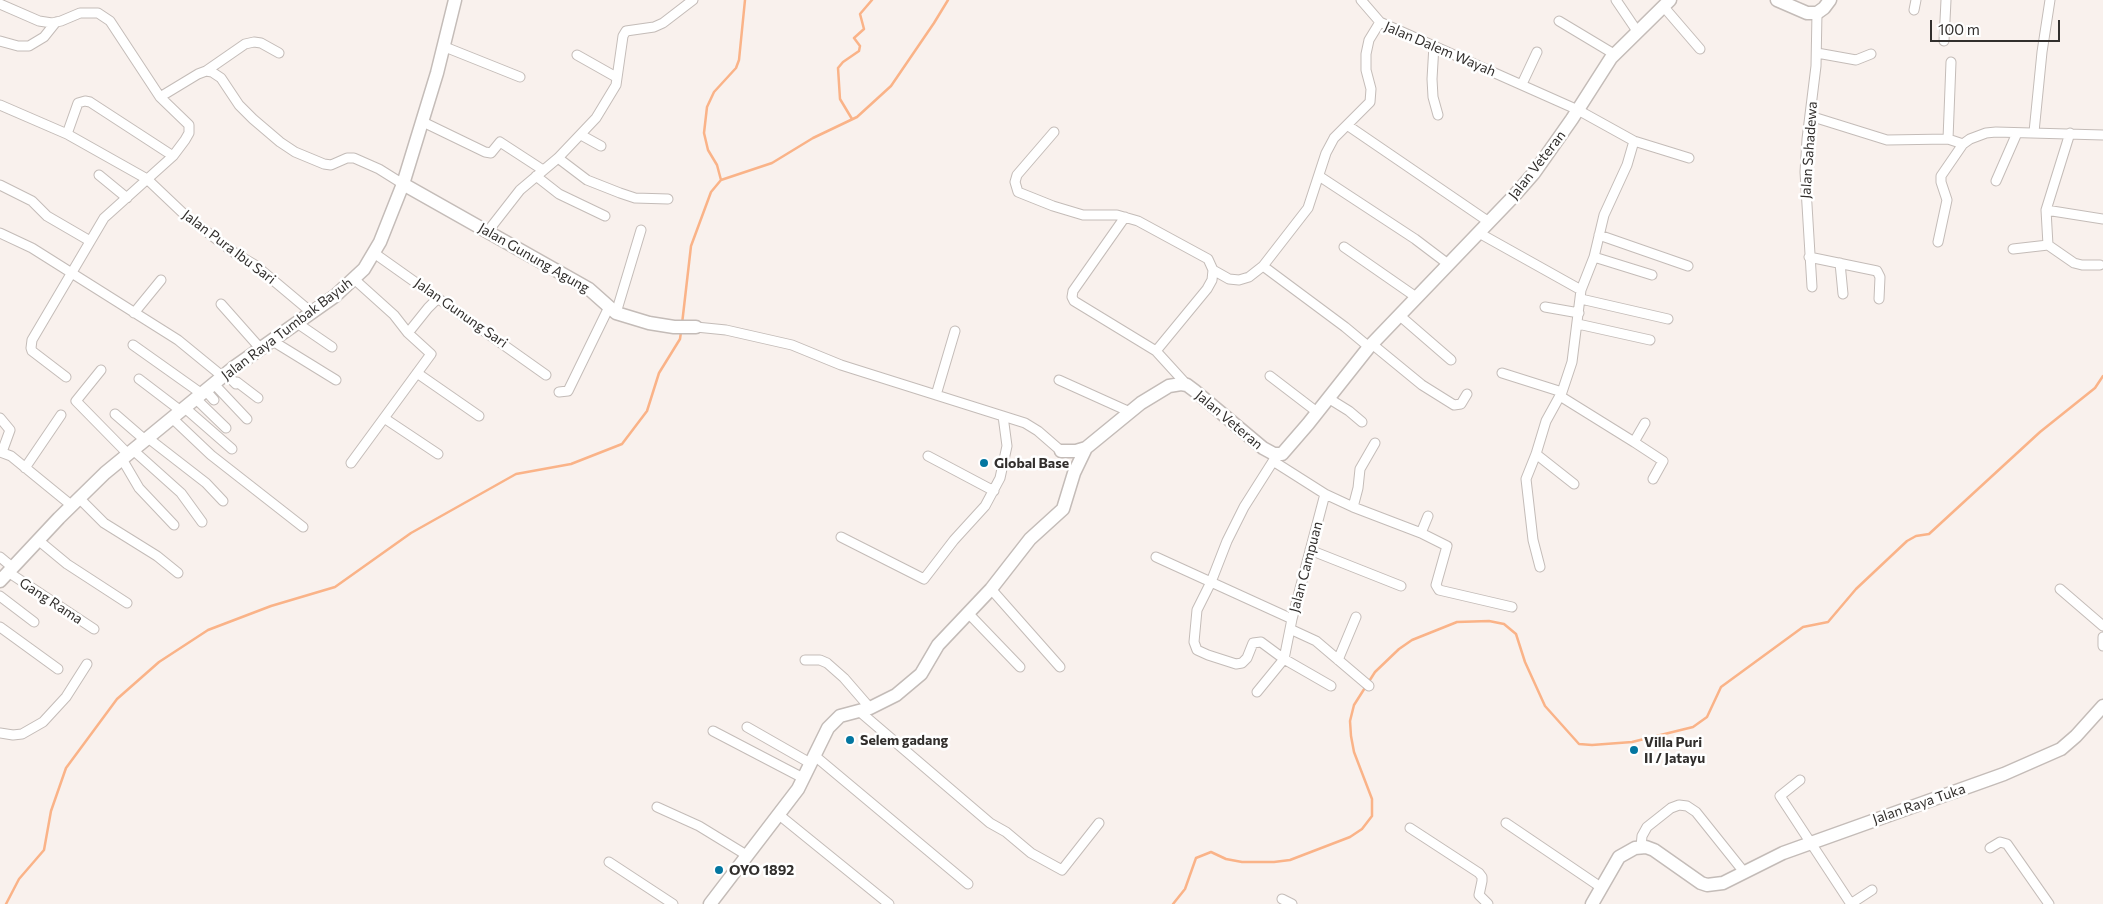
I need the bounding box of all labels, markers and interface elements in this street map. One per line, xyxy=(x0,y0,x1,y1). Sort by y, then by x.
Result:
scale bar xyxy=(1933,10,2063,42)
street label: Jalan Dalem Wayah xyxy=(1382,18,1498,80)
text: 100 m xyxy=(1938,20,1980,38)
street label: Jalan Sahadewa xyxy=(1797,101,1821,199)
street label: Jalan Veteran xyxy=(1505,127,1569,203)
street label: Jalan Pura Ibu Sari xyxy=(179,206,279,288)
street label: Jalan Gunung Agung xyxy=(475,219,593,297)
street label: Jalan Raya Tumbak Bayuh xyxy=(218,274,356,384)
street label: Jalan Gunung Sari xyxy=(411,275,511,351)
street label: Jalan Veteran xyxy=(1192,387,1266,453)
place label: Global Base xyxy=(994,455,1069,471)
marker: Global Base xyxy=(978,457,990,469)
street label: Jalan Campuan xyxy=(1286,520,1326,614)
street label: Gang Rama xyxy=(16,574,86,628)
place label: Selem gadang xyxy=(860,732,948,748)
marker: Selem gadang xyxy=(844,734,856,746)
place label: Villa Puri II / Jatayu xyxy=(1644,734,1705,766)
marker: Villa Puri II / Jatayu xyxy=(1628,744,1640,756)
street label: Jalan Raya Tuka xyxy=(1870,780,1968,828)
place label: OYO 1892 xyxy=(729,862,794,878)
marker: OYO 1892 xyxy=(713,864,725,876)

